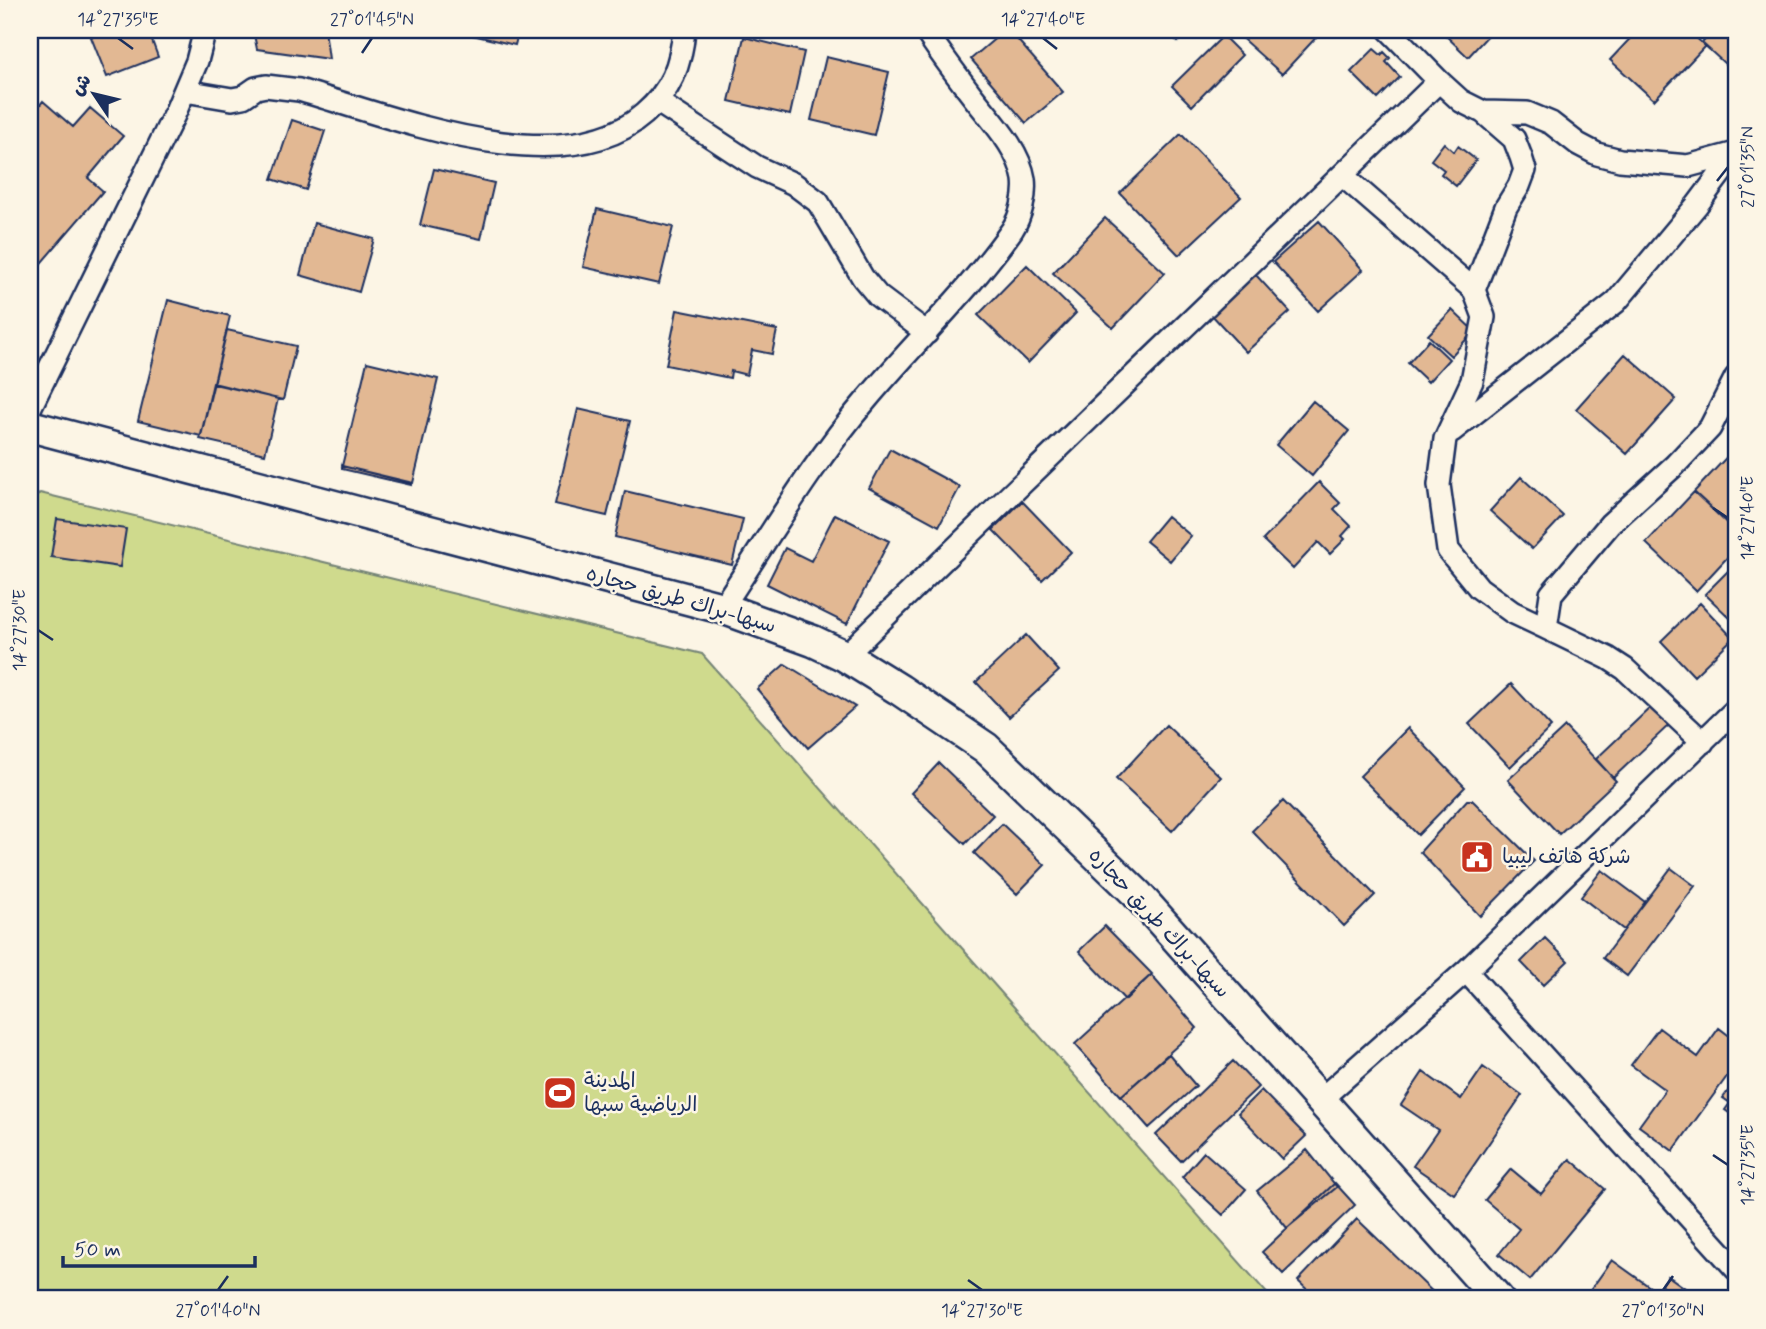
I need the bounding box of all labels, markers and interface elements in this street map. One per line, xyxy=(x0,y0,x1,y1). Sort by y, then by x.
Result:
text: 14°27'35"E xyxy=(77,8,159,32)
text: 27°01'45"N xyxy=(330,8,414,32)
text: 14°27'40"E xyxy=(1001,8,1085,32)
north arrow xyxy=(60,60,130,130)
text: ش xyxy=(65,69,98,101)
text: 27°01'35"N xyxy=(1736,126,1760,208)
text: 14°27'40"E xyxy=(1736,476,1760,560)
street label: سبها-براك طريق حجاره xyxy=(583,560,779,640)
text: 14°27'30"E xyxy=(8,589,32,671)
public building icon: شركة هاتف ليبيا xyxy=(1458,838,1496,876)
street label: سبها-براك طريق حجاره xyxy=(1082,842,1236,1004)
place label: شركة هاتف ليبيا xyxy=(1502,843,1631,871)
place label: المدينة الرياضية سبها xyxy=(584,1067,697,1119)
sports icon: المدينة الرياضية سبها xyxy=(541,1074,579,1112)
text: 14°27'35"E xyxy=(1736,1124,1760,1206)
scale bar xyxy=(63,1224,256,1268)
text: 50 m xyxy=(74,1236,121,1264)
text: 27°01'40"N xyxy=(176,1299,260,1323)
text: 14°27'30"E xyxy=(941,1299,1023,1323)
text: 27°01'30"N xyxy=(1622,1299,1704,1323)

